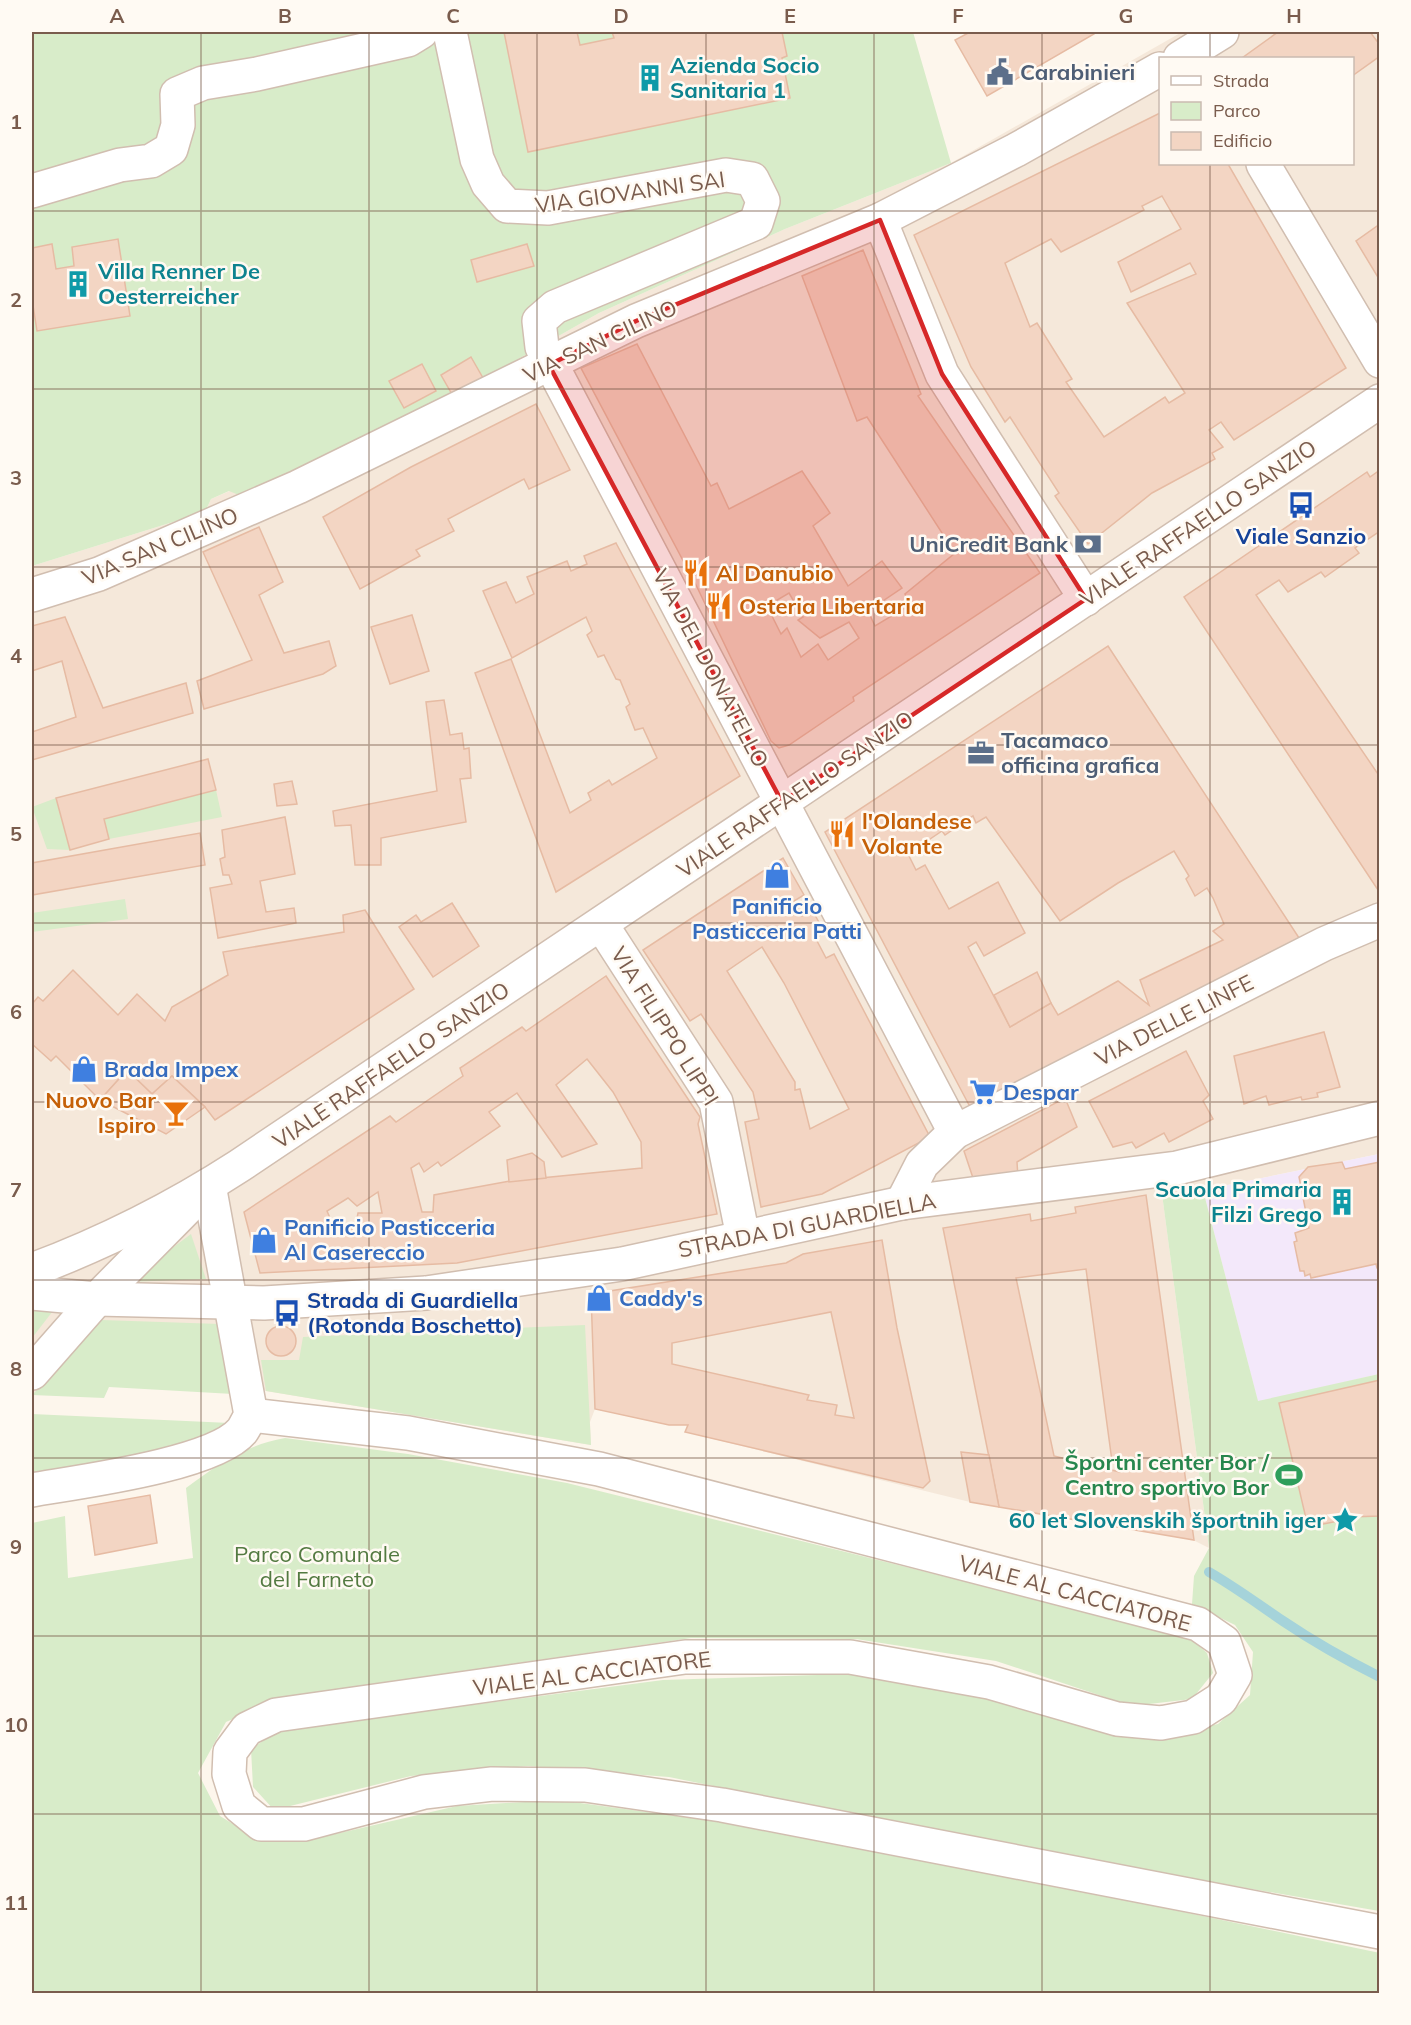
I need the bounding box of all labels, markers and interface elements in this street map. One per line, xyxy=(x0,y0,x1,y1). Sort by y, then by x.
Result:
text: A xyxy=(110,3,125,28)
text: B xyxy=(278,3,292,28)
text: C xyxy=(446,3,460,28)
text: D xyxy=(613,3,629,28)
text: E xyxy=(784,3,796,28)
text: F xyxy=(952,3,964,28)
text: G xyxy=(1119,3,1133,28)
text: H xyxy=(1286,3,1302,28)
place label: Azienda Socio Sanitaria 1 xyxy=(670,51,819,104)
public building icon: Carabinieri xyxy=(985,57,1015,87)
legend xyxy=(1159,57,1354,165)
place label: Carabinieri xyxy=(1020,58,1135,86)
building icon: Azienda Socio Sanitaria 1 xyxy=(635,63,665,93)
text: Strada xyxy=(1213,69,1269,92)
text: Parco xyxy=(1213,99,1261,122)
text: 1 xyxy=(10,109,22,134)
text: Edificio xyxy=(1213,129,1272,152)
street label: VIA GIOVANNI SAI xyxy=(533,165,727,219)
place label: Villa Renner De Oesterreicher xyxy=(97,257,260,310)
building icon: Villa Renner De Oesterreicher xyxy=(63,269,93,299)
text: 2 xyxy=(10,287,22,312)
street label: VIA SAN CILINO xyxy=(518,293,682,389)
street label: VIALE RAFFAELLO SANZIO xyxy=(1074,433,1322,613)
text: 3 xyxy=(10,465,22,490)
bus stop icon: Viale Sanzio xyxy=(1286,490,1316,520)
street label: VIA SAN CILINO xyxy=(78,501,242,591)
place label: Viale Sanzio xyxy=(1235,522,1366,550)
bank icon: UniCredit Bank xyxy=(1073,529,1103,559)
place label: UniCredit Bank xyxy=(909,530,1069,558)
restaurant icon: Al Danubio xyxy=(681,558,711,588)
place label: Al Danubio xyxy=(716,559,833,587)
street label: VIA DEL DONATELLO xyxy=(647,564,775,772)
restaurant icon: Osteria Libertaria xyxy=(704,591,734,621)
place label: Osteria Libertaria xyxy=(739,592,925,620)
text: 4 xyxy=(10,643,22,668)
street label: VIALE RAFFAELLO SANZIO xyxy=(671,704,919,884)
place label: Tacamaco officina grafica xyxy=(1001,726,1159,779)
office icon: Tacamaco officina grafica xyxy=(966,738,996,768)
place label: l'Olandese Volante xyxy=(861,807,972,860)
restaurant icon: l'Olandese Volante xyxy=(827,819,857,849)
text: 5 xyxy=(10,821,22,846)
shop icon: Panificio Pasticceria Patti xyxy=(762,860,792,890)
place label: Panificio Pasticceria Patti xyxy=(692,892,862,945)
street label: VIA FILIPPO LIPPI xyxy=(605,941,725,1111)
street label: VIA DELLE LINFE xyxy=(1090,968,1258,1072)
street label: VIALE RAFFAELLO SANZIO xyxy=(267,975,515,1155)
text: 6 xyxy=(10,999,22,1024)
shop icon: Brada Impex xyxy=(69,1054,99,1084)
place label: Brada Impex xyxy=(104,1055,239,1083)
supermarket icon: Despar xyxy=(968,1077,998,1107)
place label: Despar xyxy=(1003,1078,1079,1106)
place label: Nuovo Bar Ispiro xyxy=(45,1086,156,1139)
bar icon: Nuovo Bar Ispiro xyxy=(161,1098,191,1128)
place label: Scuola Primaria Filzi Grego xyxy=(1155,1175,1322,1228)
text: 7 xyxy=(10,1177,22,1202)
street label: STRADA DI GUARDIELLA xyxy=(676,1186,938,1264)
building icon: Scuola Primaria Filzi Grego xyxy=(1327,1187,1357,1217)
place label: Panificio Pasticceria Al Casereccio xyxy=(284,1213,495,1266)
shop icon: Panificio Pasticceria Al Casereccio xyxy=(249,1225,279,1255)
shop icon: Caddy's xyxy=(584,1283,614,1313)
place label: Caddy's xyxy=(619,1284,703,1312)
place label: Strada di Guardiella (Rotonda Boschetto) xyxy=(307,1286,523,1339)
bus stop icon: Strada di Guardiella (Rotonda Boschetto) xyxy=(272,1298,302,1328)
text: 8 xyxy=(10,1356,22,1381)
place label: Športni center Bor / Centro sportivo Bor xyxy=(1065,1448,1270,1501)
sports icon: Športni center Bor / Centro sportivo Bor xyxy=(1274,1460,1304,1490)
place icon: 60 let Slovenskih športnih iger xyxy=(1330,1505,1360,1535)
place label: 60 let Slovenskih športnih iger xyxy=(1009,1506,1325,1534)
text: 9 xyxy=(10,1534,22,1559)
park label: Parco Comunale del Farneto xyxy=(234,1540,400,1593)
street label: VIALE AL CACCIATORE xyxy=(956,1548,1194,1638)
street label: VIALE AL CACCIATORE xyxy=(471,1645,713,1701)
text: 10 xyxy=(4,1712,28,1737)
text: 11 xyxy=(4,1890,28,1915)

